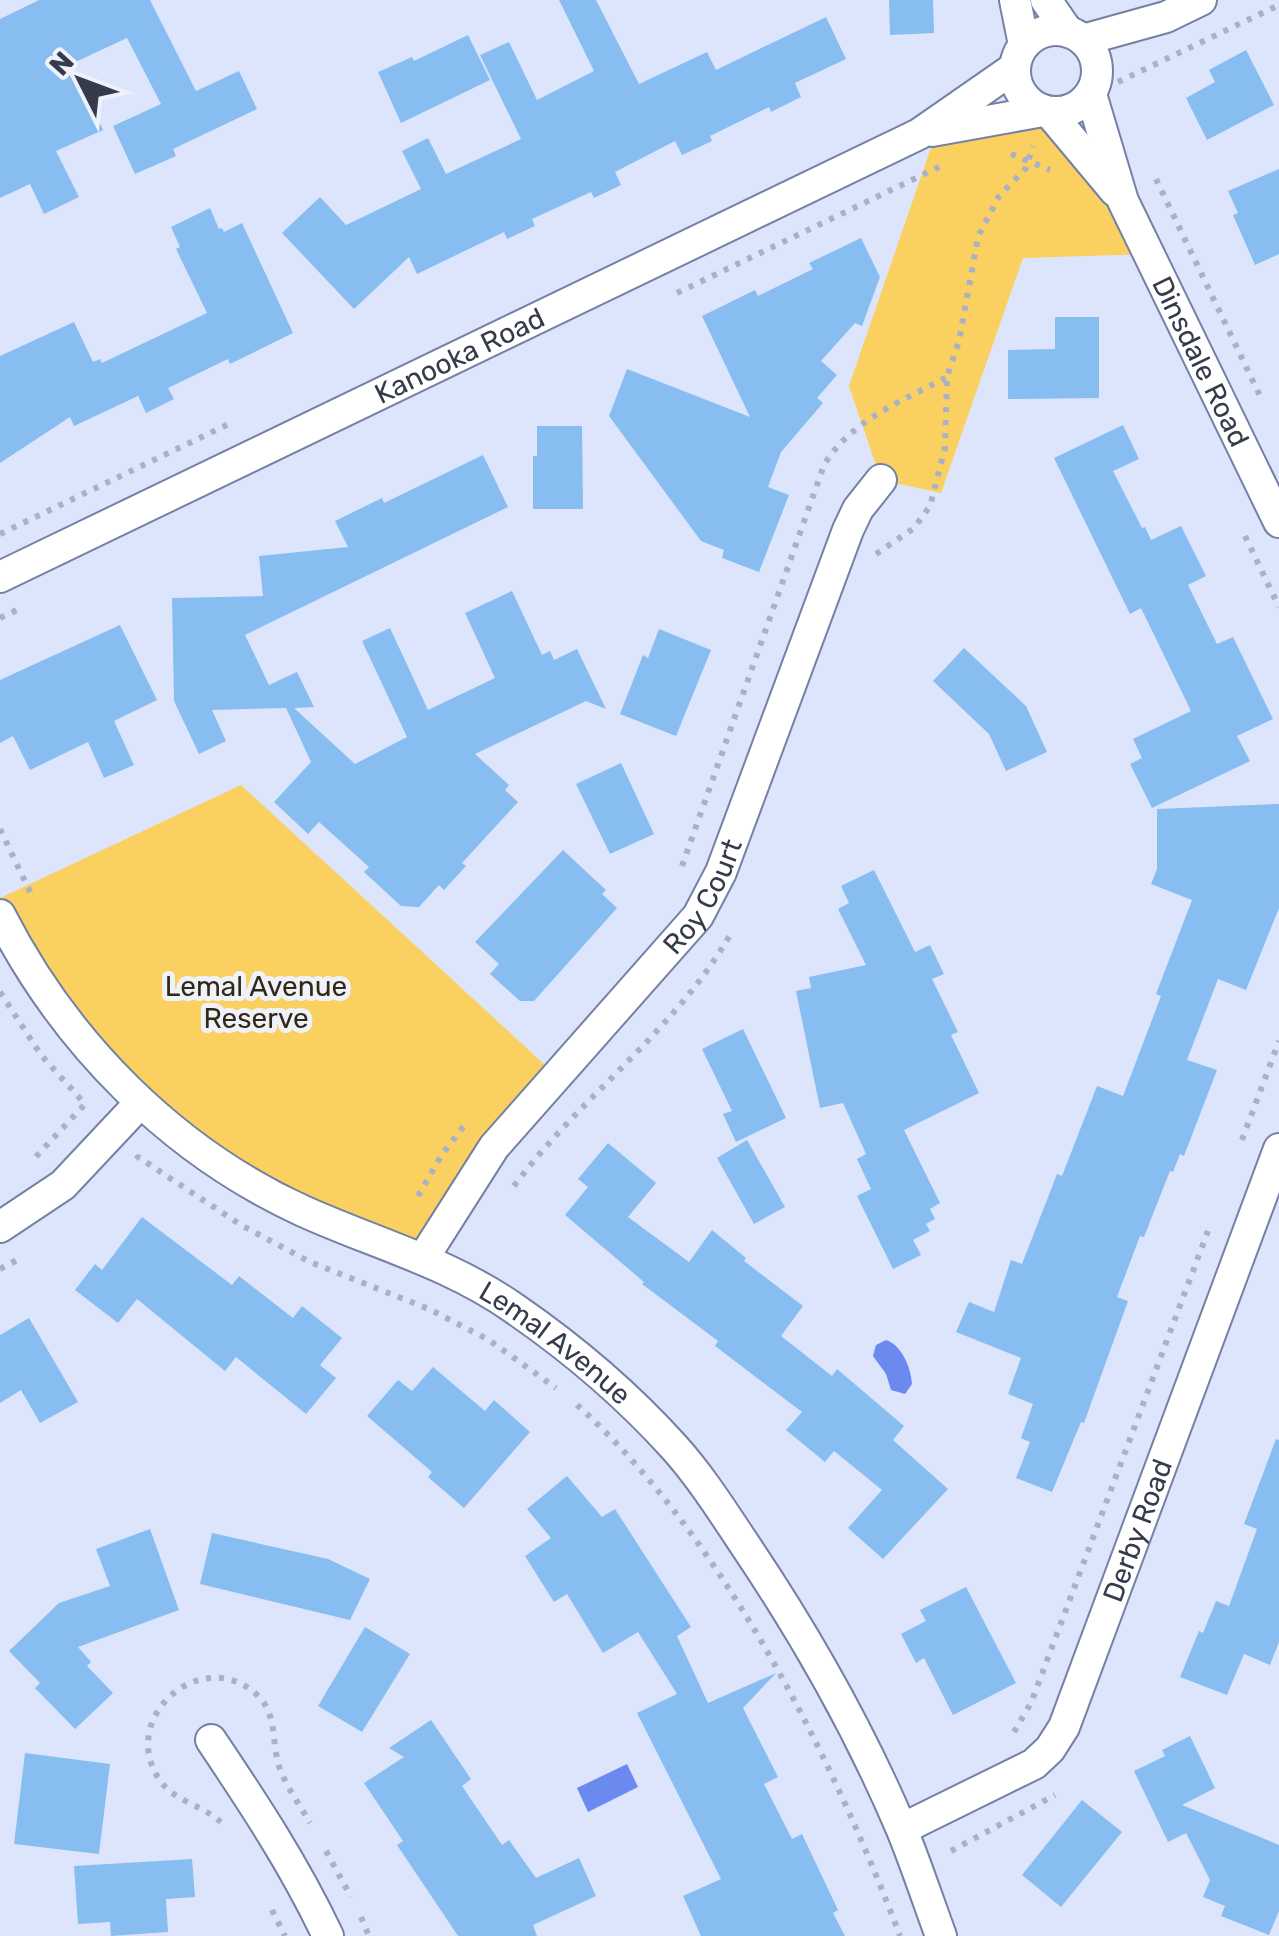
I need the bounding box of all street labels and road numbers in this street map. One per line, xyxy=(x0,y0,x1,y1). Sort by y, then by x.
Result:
street label: Dinsdale Road xyxy=(1146,271,1256,452)
street label: Kanooka Road xyxy=(369,301,550,410)
street label: Roy Court xyxy=(656,834,748,961)
street label: Lemal Avenue xyxy=(474,1274,638,1411)
street label: Derby Road xyxy=(1096,1454,1179,1606)

